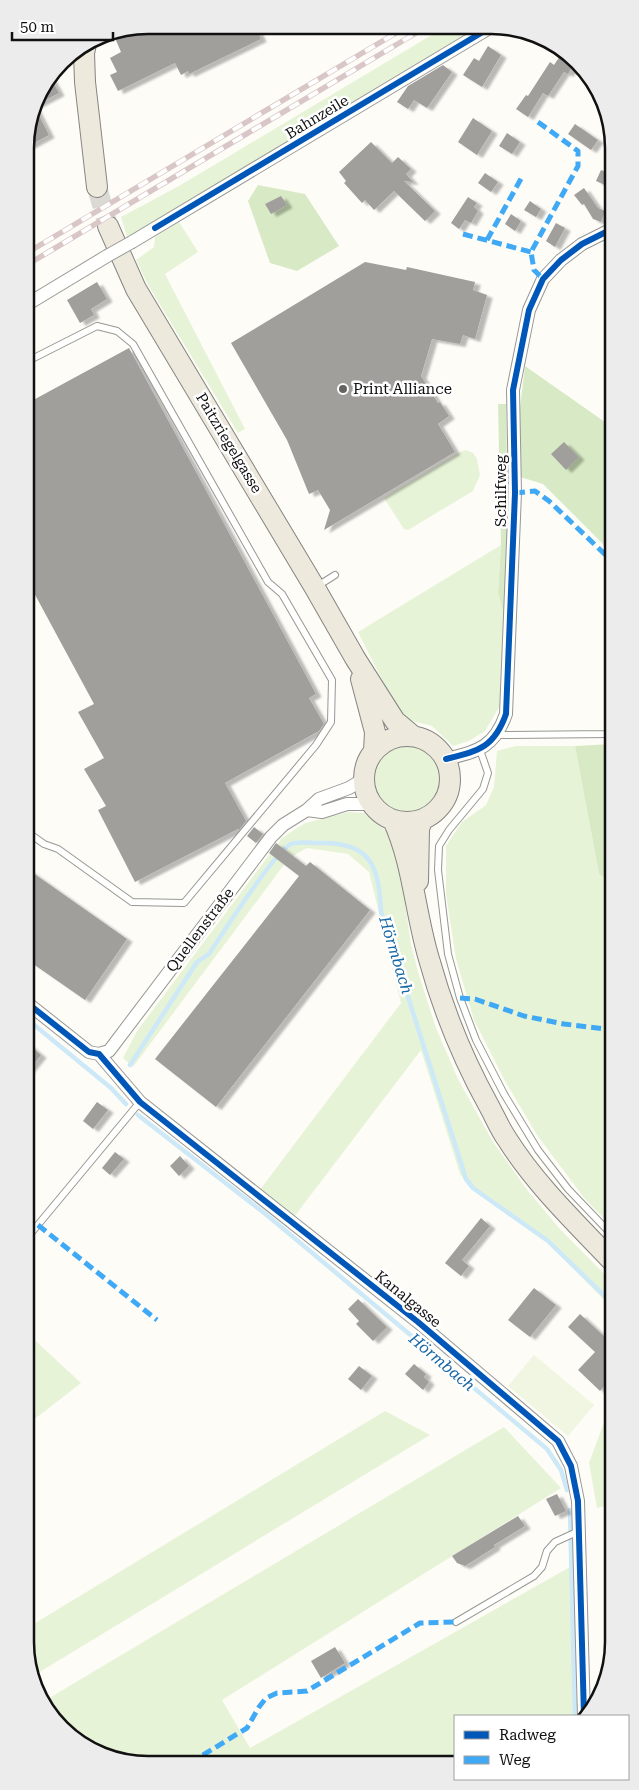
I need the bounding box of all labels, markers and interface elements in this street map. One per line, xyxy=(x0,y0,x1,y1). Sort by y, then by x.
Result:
scale bar xyxy=(12,10,114,42)
text: 50 m xyxy=(20,18,55,36)
street label: Bahnzeile xyxy=(282,91,352,143)
place label: Print Alliance xyxy=(353,380,452,398)
marker: Print Alliance xyxy=(337,383,349,395)
street label: Paitzriegelgasse xyxy=(192,390,266,496)
street label: Schilfweg xyxy=(492,454,510,527)
street label: Quellenstraße xyxy=(162,884,238,976)
water label: Hörmbach xyxy=(375,913,417,996)
street label: Kanalgasse xyxy=(371,1267,445,1331)
water label: Hörmbach xyxy=(404,1328,479,1395)
legend xyxy=(454,1715,629,1780)
text: Radweg xyxy=(499,1726,556,1744)
text: Weg xyxy=(499,1751,531,1769)

